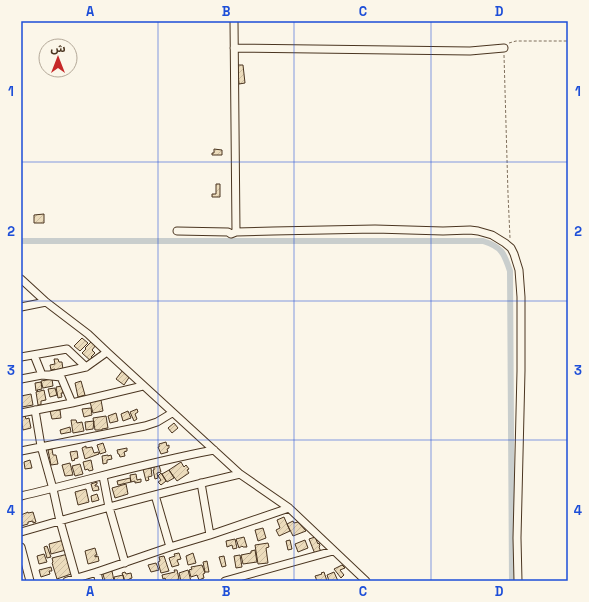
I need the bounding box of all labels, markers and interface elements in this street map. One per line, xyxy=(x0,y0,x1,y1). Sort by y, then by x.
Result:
text: A xyxy=(86,3,95,20)
text: B xyxy=(222,3,231,20)
text: C xyxy=(359,3,367,20)
text: D xyxy=(495,3,504,20)
north arrow xyxy=(38,38,78,78)
text: ش xyxy=(50,41,66,55)
text: 1 xyxy=(8,83,14,100)
text: 1 xyxy=(575,83,581,100)
text: 2 xyxy=(7,223,15,240)
text: 2 xyxy=(574,223,582,240)
text: 3 xyxy=(7,362,15,379)
text: 3 xyxy=(574,362,582,379)
text: 4 xyxy=(7,502,15,519)
text: 4 xyxy=(574,502,582,519)
text: A xyxy=(86,583,95,600)
text: B xyxy=(222,583,231,600)
text: C xyxy=(359,583,367,600)
text: D xyxy=(495,583,504,600)

